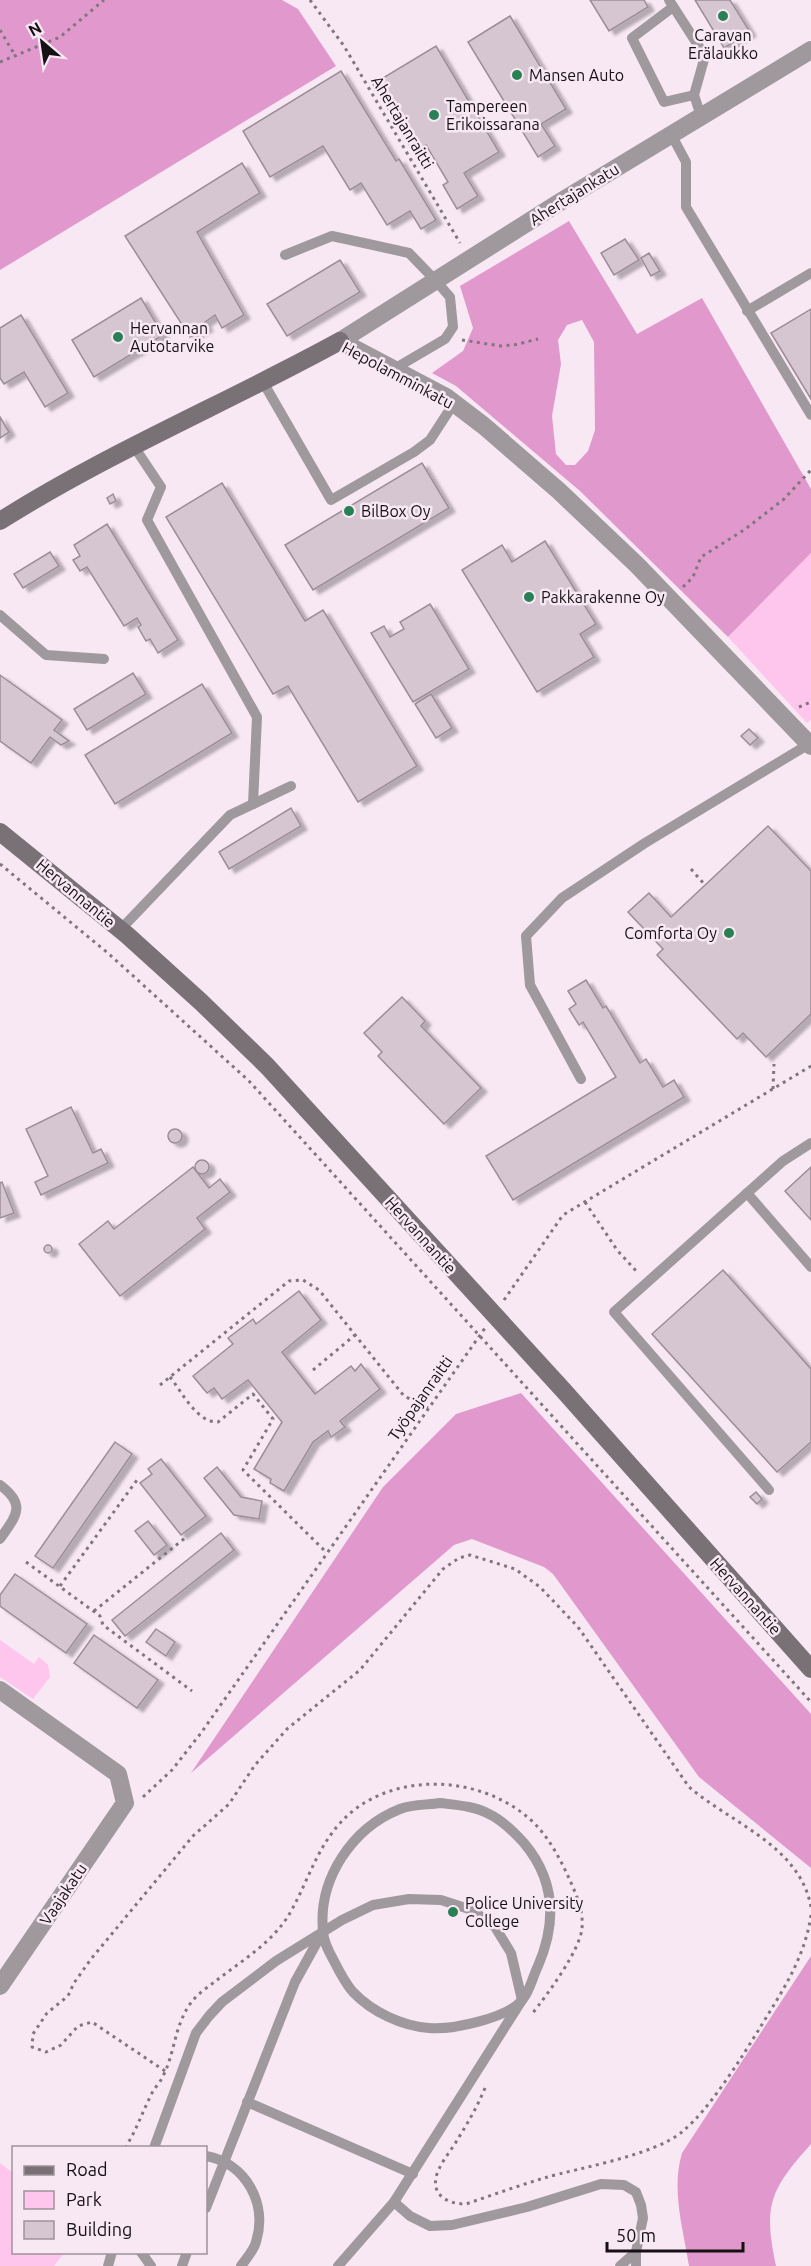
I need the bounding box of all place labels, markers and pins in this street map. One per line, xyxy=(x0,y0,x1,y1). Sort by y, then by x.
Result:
marker: Caravan Erälaukko xyxy=(716,9,730,23)
place label: Caravan Erälaukko xyxy=(688,26,758,62)
place label: Mansen Auto xyxy=(529,66,624,84)
marker: Mansen Auto xyxy=(510,68,524,82)
place label: Tampereen Erikoissarana xyxy=(446,97,540,133)
marker: Tampereen Erikoissarana xyxy=(427,108,441,122)
place label: Hervannan Autotarvike xyxy=(130,319,214,355)
marker: Hervannan Autotarvike xyxy=(111,330,125,344)
place label: BilBox Oy xyxy=(361,502,431,520)
marker: BilBox Oy xyxy=(342,504,356,518)
place label: Pakkarakenne Oy xyxy=(541,588,665,606)
marker: Pakkarakenne Oy xyxy=(522,590,536,604)
place label: Comforta Oy xyxy=(624,924,717,942)
marker: Comforta Oy xyxy=(722,926,736,940)
place label: Police University College xyxy=(465,1894,583,1930)
marker: Police University College xyxy=(446,1905,460,1919)

